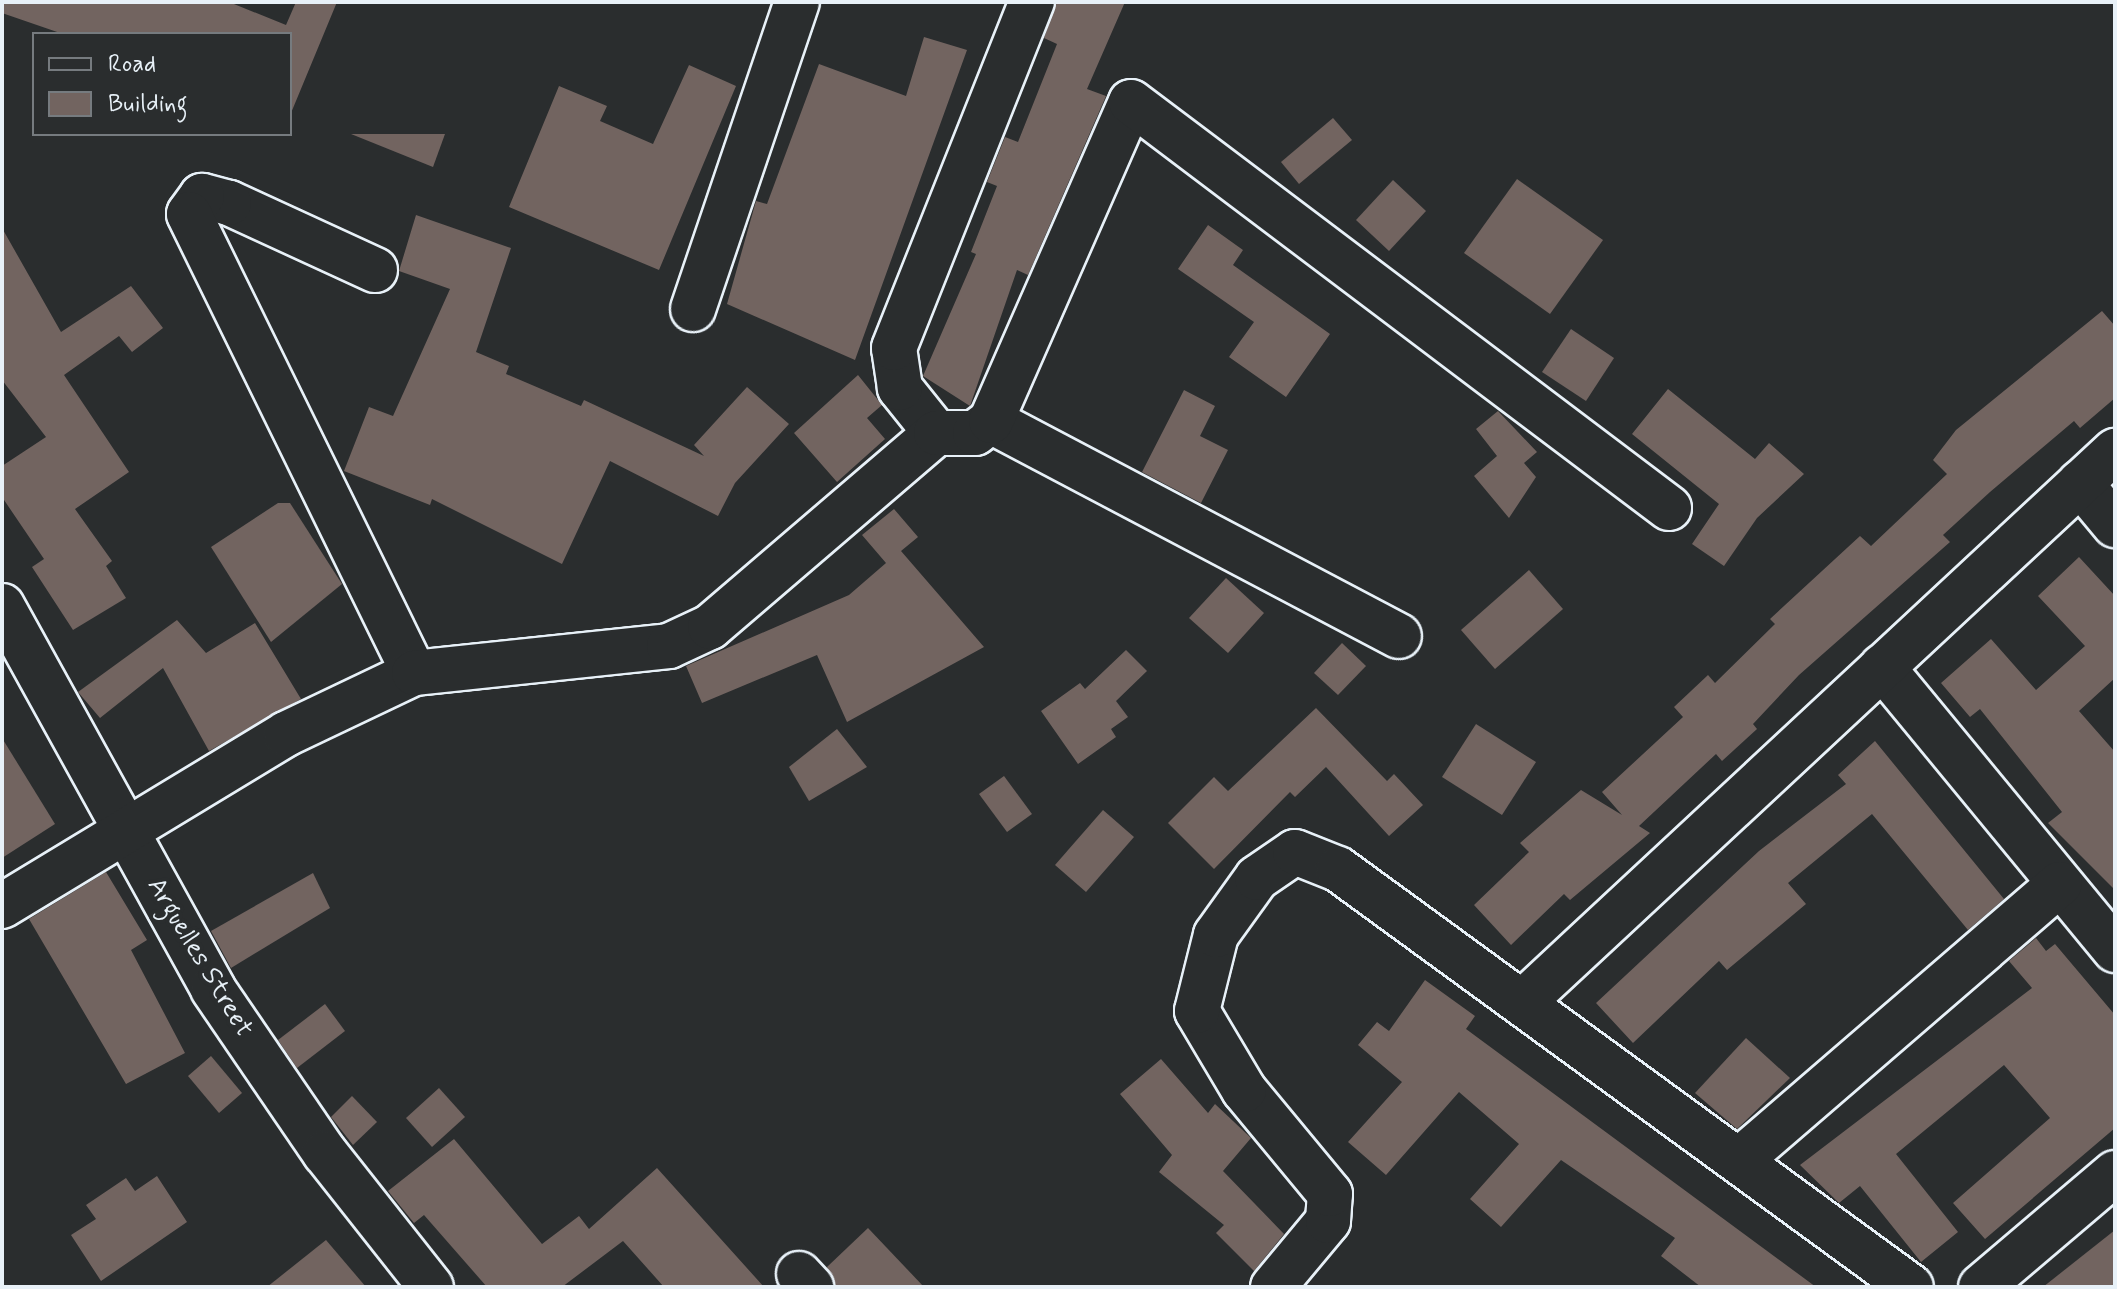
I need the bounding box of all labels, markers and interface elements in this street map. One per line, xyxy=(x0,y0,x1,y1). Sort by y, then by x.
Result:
legend xyxy=(32,32,292,136)
text: Road xyxy=(108,49,156,80)
text: Building xyxy=(108,89,188,120)
street label: Arguelles Street xyxy=(140,873,258,1043)

